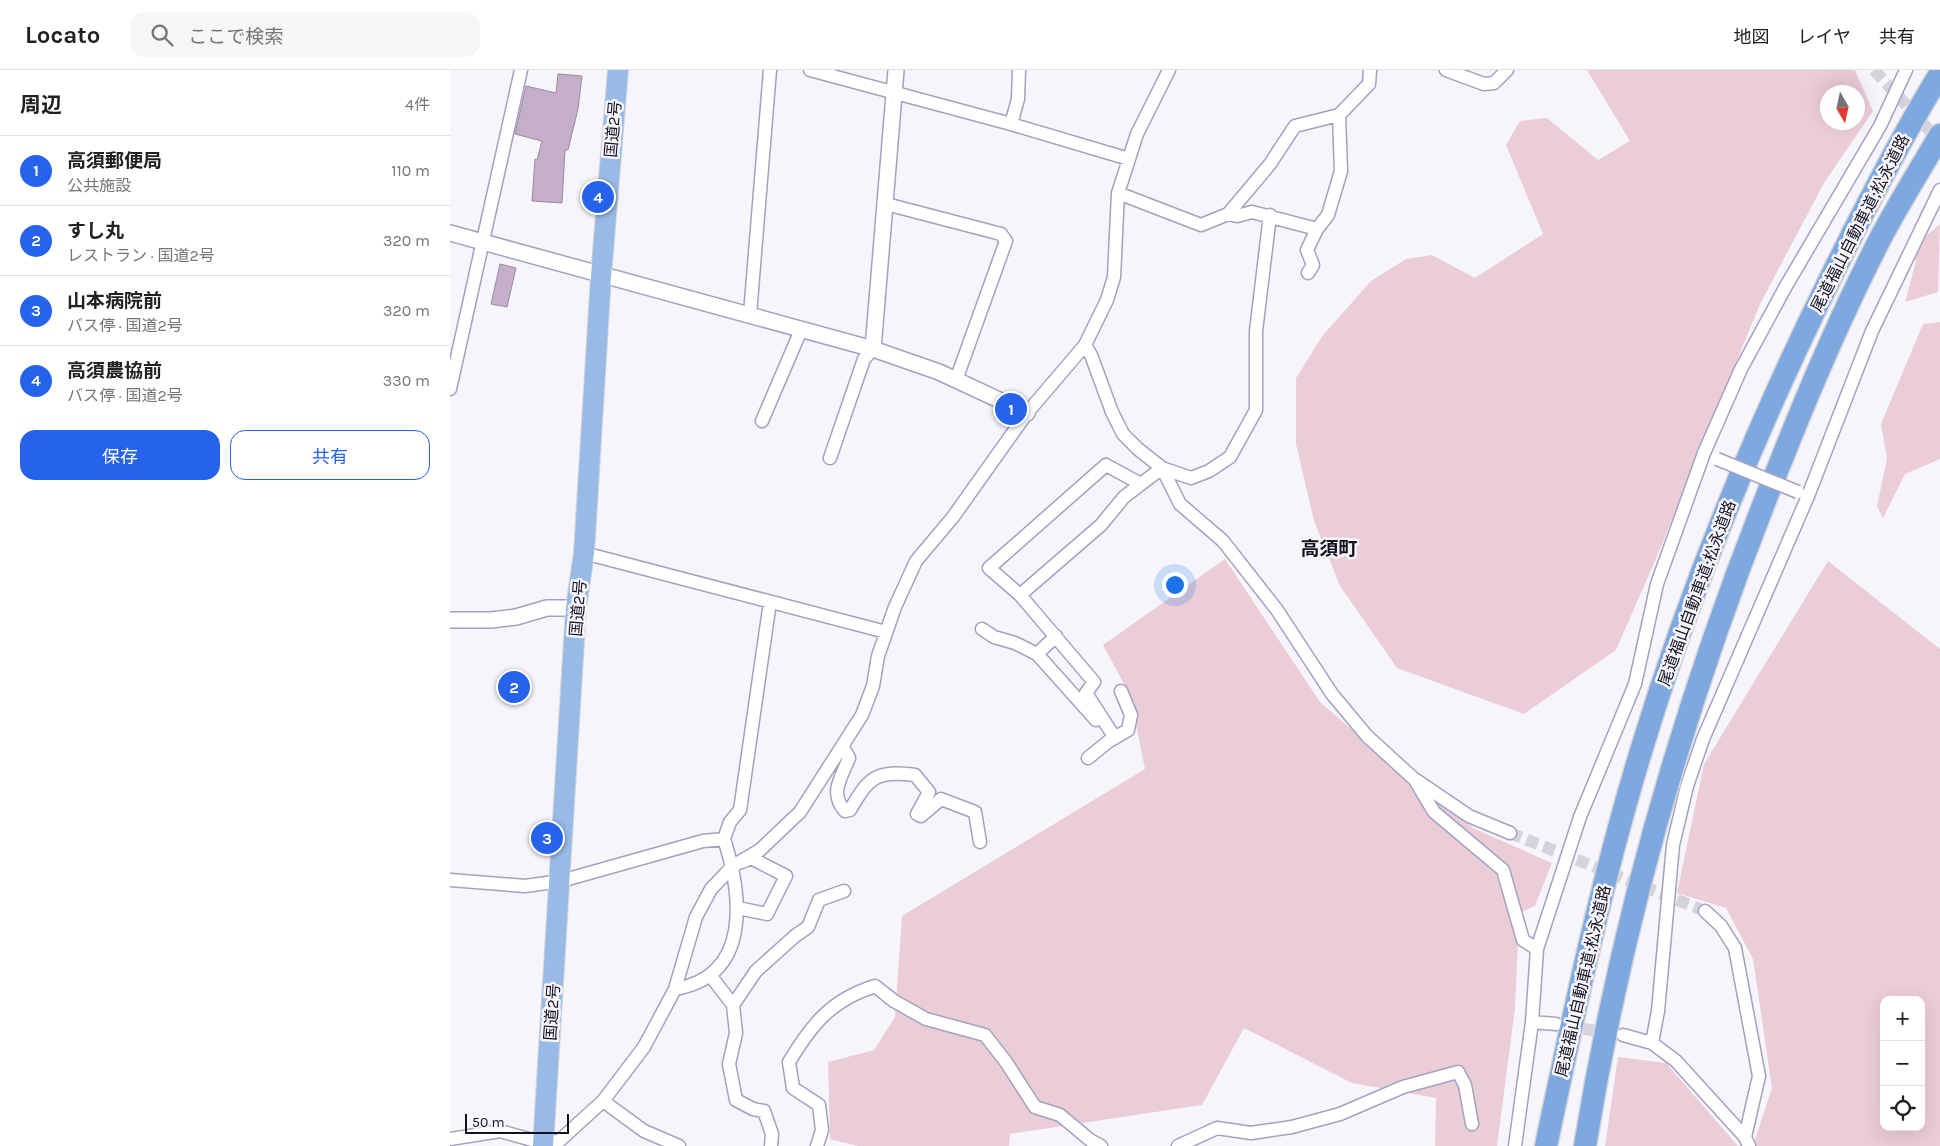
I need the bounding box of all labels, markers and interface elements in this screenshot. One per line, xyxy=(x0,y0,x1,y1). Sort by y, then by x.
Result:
search box xyxy=(130,12,480,57)
text: Locato xyxy=(25,21,100,49)
icon: search xyxy=(148,21,176,49)
text: ここで検索 xyxy=(188,26,283,48)
text: 地図 xyxy=(1734,26,1770,48)
text: レイヤ xyxy=(1798,26,1851,48)
text: 共有 xyxy=(1879,26,1915,48)
north arrow xyxy=(1820,85,1865,130)
text: 周辺 xyxy=(20,93,62,117)
text: 4件 xyxy=(405,95,430,114)
street label: 国道2号 xyxy=(601,100,625,158)
street label: 尾道福山自動車道;松永道路 xyxy=(1807,131,1913,315)
text: 高須郵便局 xyxy=(67,150,162,172)
text: 1 xyxy=(33,161,39,180)
text: 110 m xyxy=(391,161,430,180)
text: 公共施設 xyxy=(67,176,131,195)
pin: 4 xyxy=(582,178,614,216)
text: すし丸 xyxy=(67,220,124,242)
text: 2 xyxy=(31,231,41,250)
text: 320 m xyxy=(383,231,430,250)
text: レストラン · 国道2号 xyxy=(67,246,215,265)
text: 山本病院前 xyxy=(67,290,162,312)
text: 3 xyxy=(31,301,41,320)
text: 320 m xyxy=(383,301,430,320)
text: バス停 · 国道2号 xyxy=(67,316,183,335)
text: 高須農協前 xyxy=(67,360,162,382)
text: 4 xyxy=(31,371,41,390)
text: 330 m xyxy=(383,371,430,390)
text: バス停 · 国道2号 xyxy=(67,386,183,405)
pin: 1 xyxy=(995,390,1027,428)
button: 保存 xyxy=(20,430,220,480)
button: 共有 xyxy=(230,430,430,480)
street label: 尾道福山自動車道;松永道路 xyxy=(1655,498,1739,688)
district label: 高須町 xyxy=(1300,538,1358,560)
your location xyxy=(1162,572,1188,598)
street label: 国道2号 xyxy=(566,579,590,637)
pin: 2 xyxy=(498,668,530,706)
pin: 3 xyxy=(531,819,563,857)
street label: 尾道福山自動車道;松永道路 xyxy=(1552,883,1614,1079)
street label: 国道2号 xyxy=(541,983,563,1041)
map controls xyxy=(1880,996,1925,1131)
button: + xyxy=(1880,996,1925,1041)
button: − xyxy=(1880,1041,1925,1086)
button: locate xyxy=(1880,1086,1925,1131)
scale bar xyxy=(465,1111,569,1134)
text: 50 m xyxy=(472,1114,505,1131)

